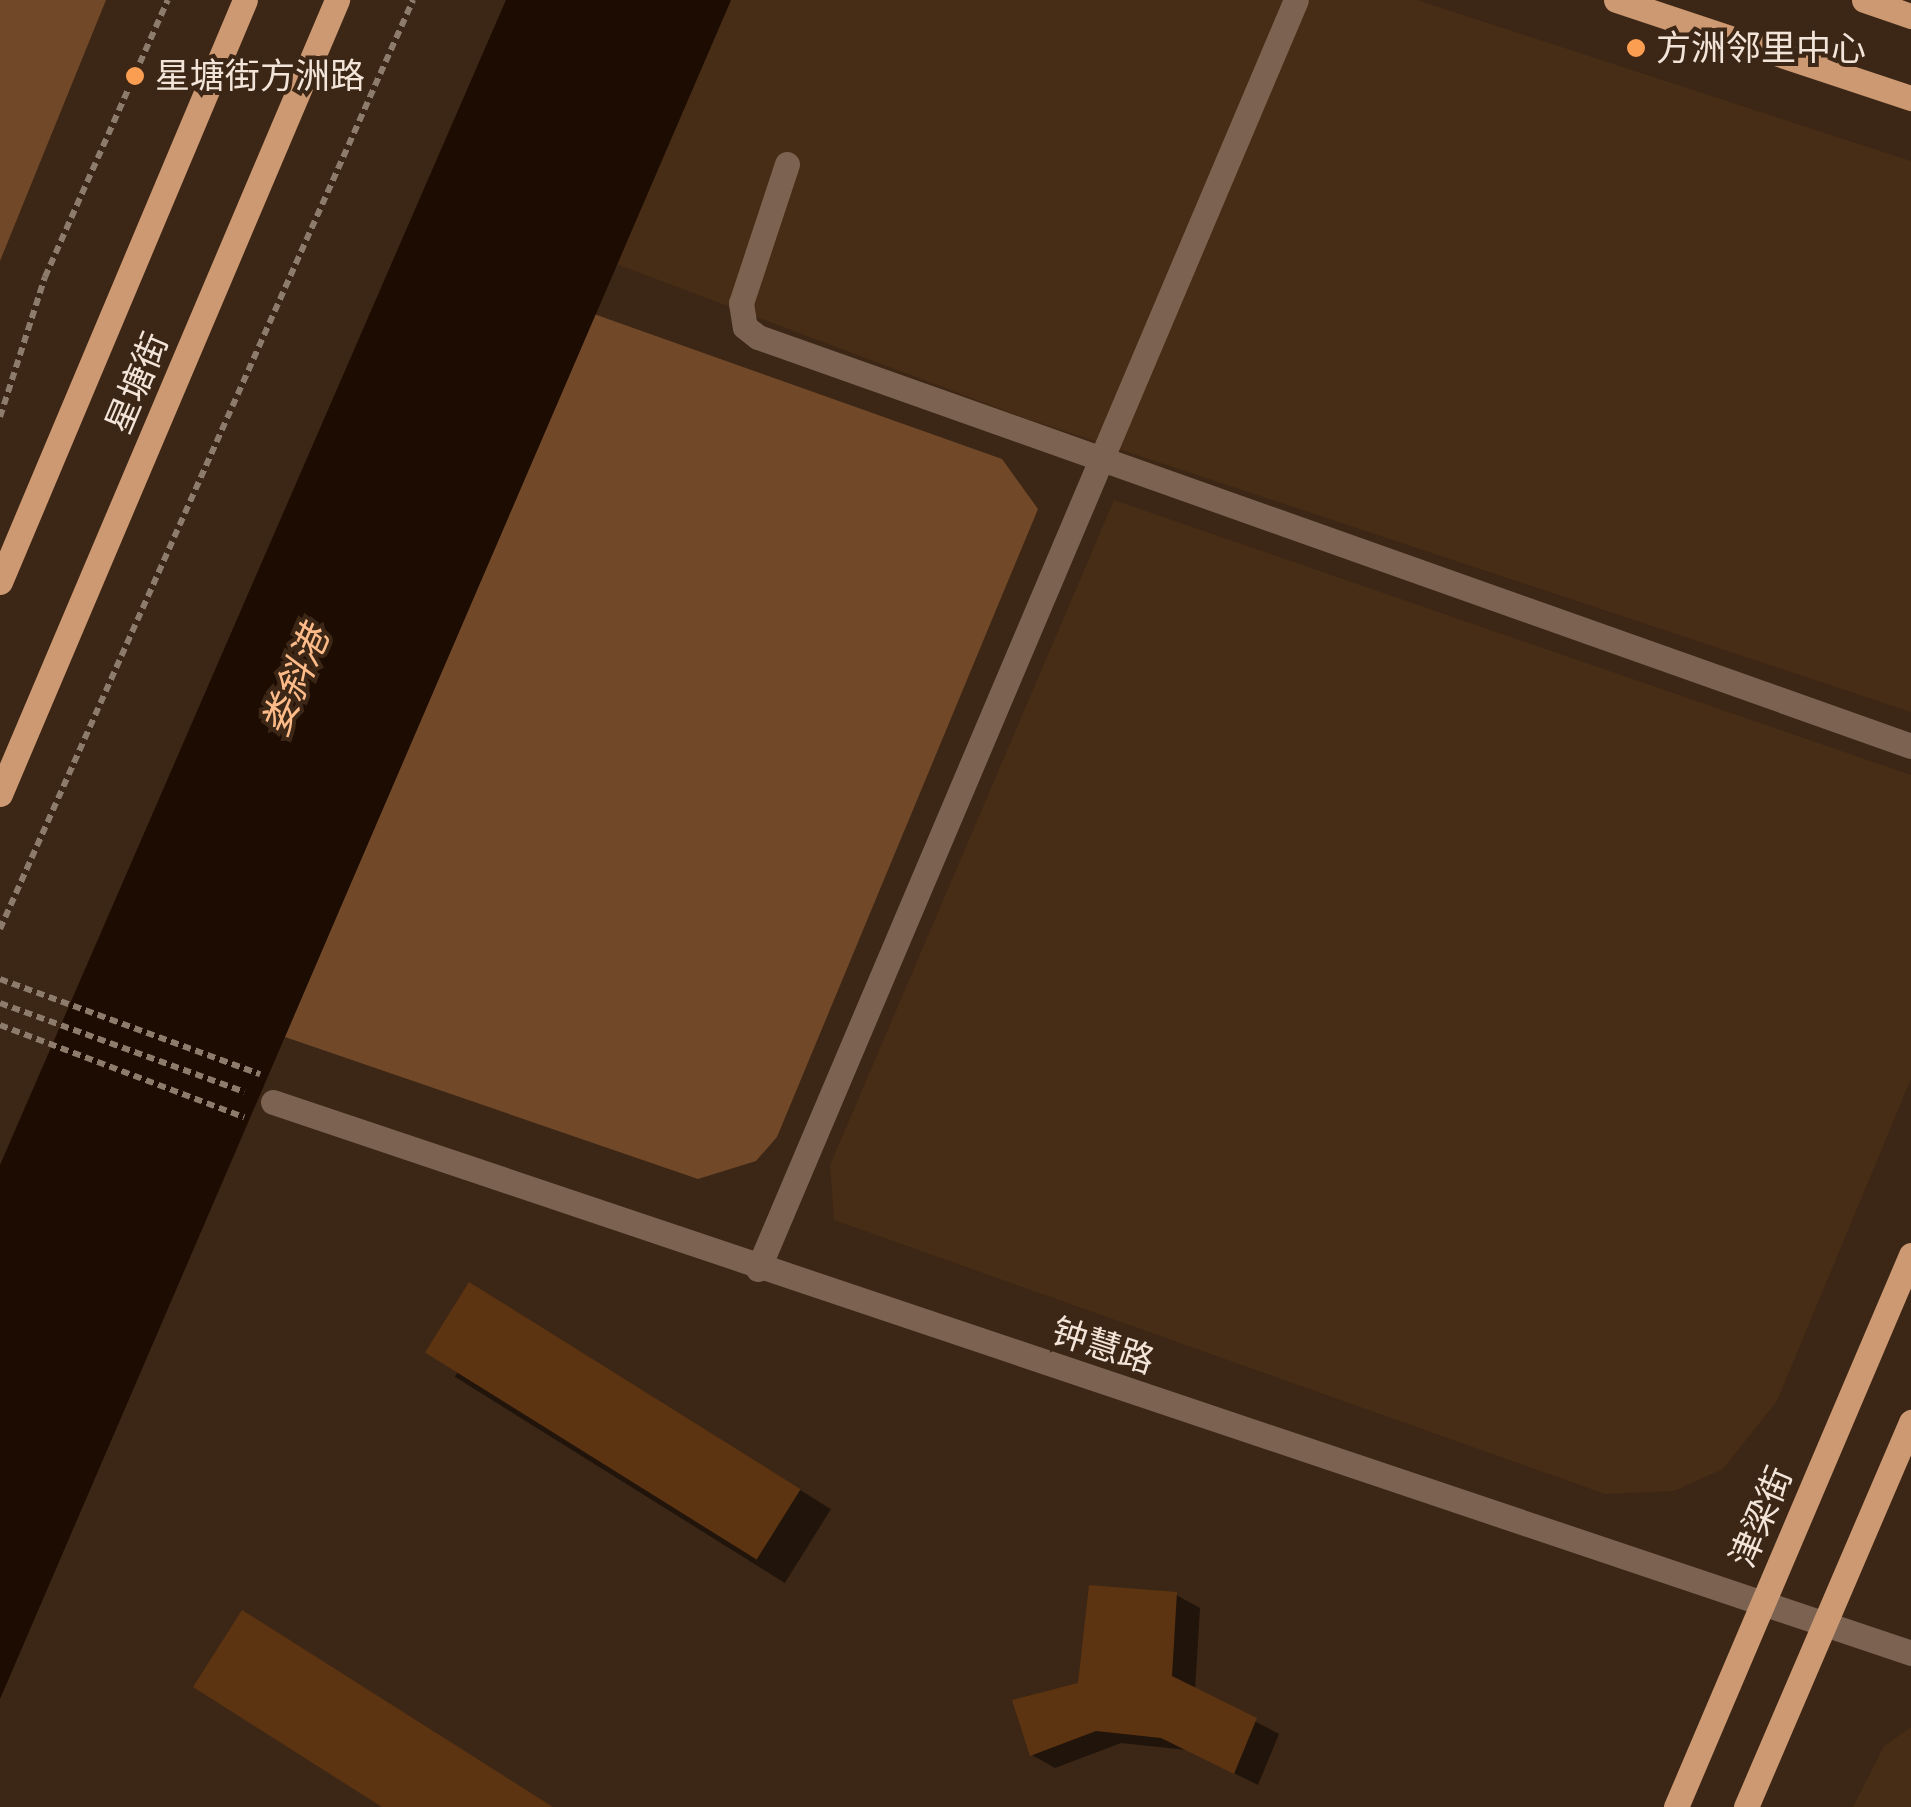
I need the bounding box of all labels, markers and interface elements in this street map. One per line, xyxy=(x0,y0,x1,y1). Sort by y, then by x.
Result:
place label: 方洲邻里中心 xyxy=(1656,27,1866,69)
marker: 方洲邻里中心 xyxy=(1625,37,1647,59)
place label: 星塘街方洲路 xyxy=(155,55,365,97)
marker: 星塘街方洲路 xyxy=(124,65,146,87)
street label: 星塘街 xyxy=(97,326,177,440)
water label: 娄斜港 xyxy=(252,620,338,742)
street label: 钟慧路 xyxy=(1047,1310,1159,1382)
street label: 津梁街 xyxy=(1721,1460,1801,1574)

